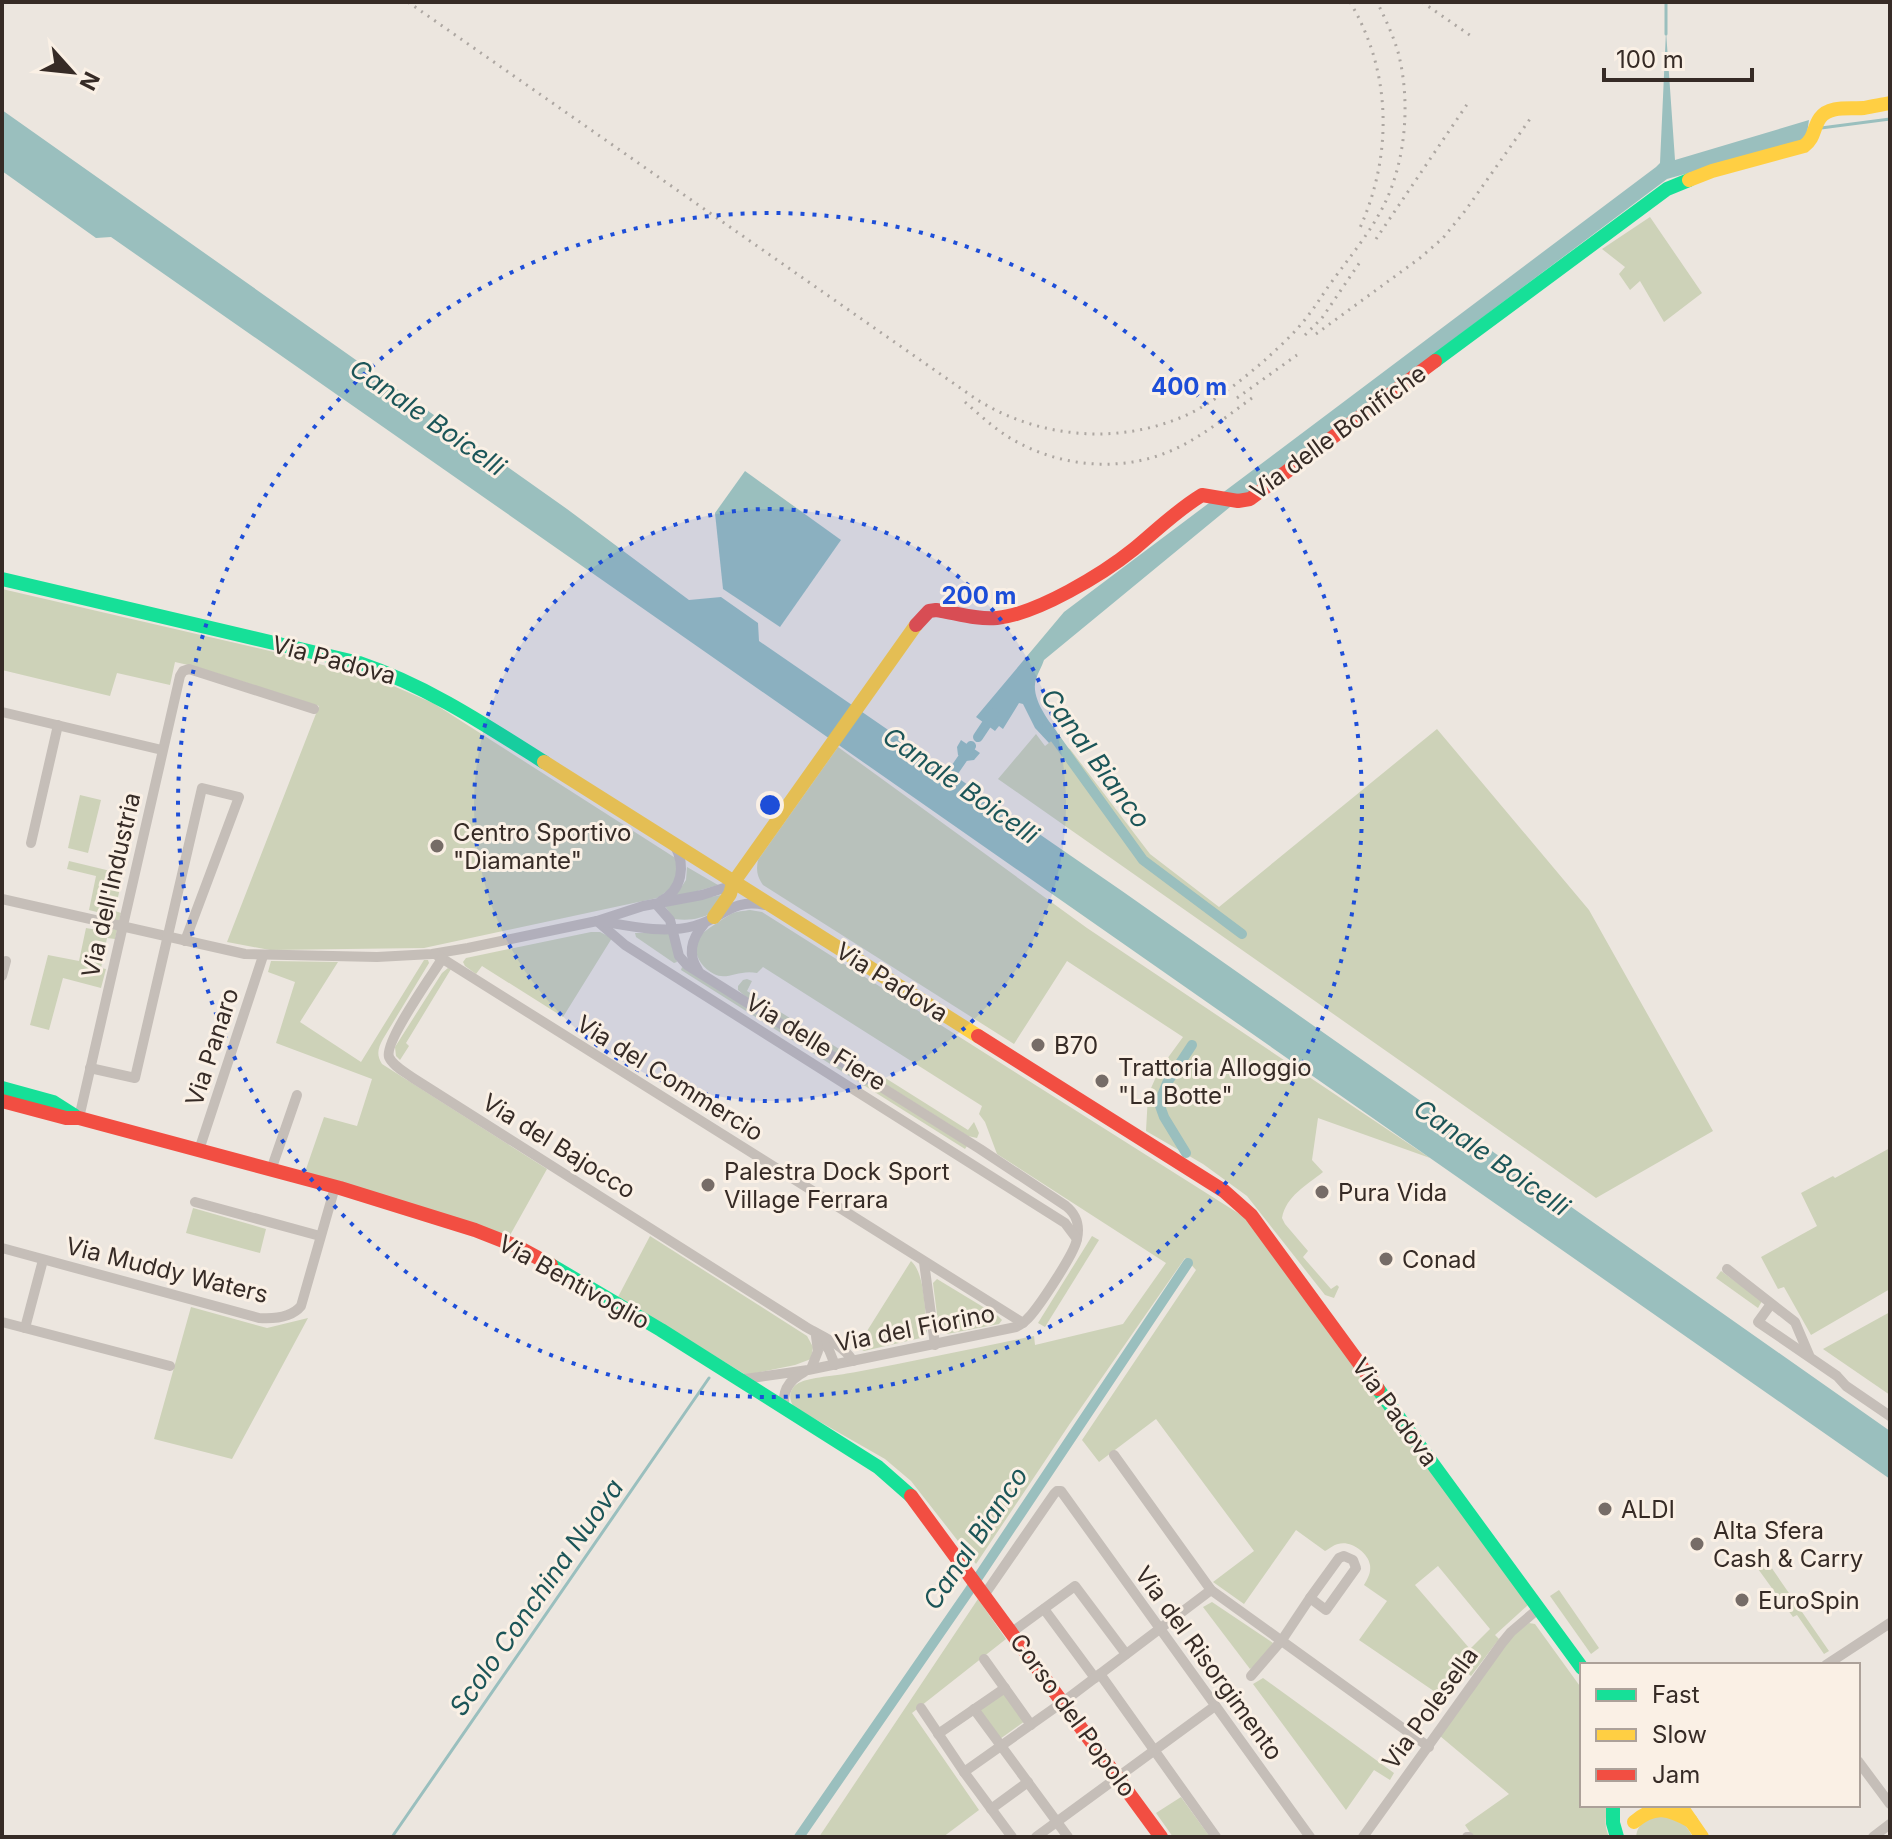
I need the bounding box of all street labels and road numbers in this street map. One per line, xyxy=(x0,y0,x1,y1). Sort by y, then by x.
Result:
street label: Via delle Bonifiche xyxy=(1244,358,1432,506)
street label: Via Padova xyxy=(269,630,399,690)
street label: Via dell'Industria xyxy=(76,790,146,980)
street label: Via Padova xyxy=(831,936,953,1028)
street label: Via Panaro xyxy=(179,984,245,1110)
street label: Via delle Fiere xyxy=(740,987,892,1097)
street label: Via del Commercio xyxy=(571,1009,769,1147)
street label: Via del Bajocco xyxy=(477,1087,641,1205)
street label: Via Bentivoglio xyxy=(493,1229,655,1335)
street label: Via Muddy Waters xyxy=(63,1231,271,1309)
street label: Via del Fiorino xyxy=(833,1298,997,1358)
street label: Via Padova xyxy=(1346,1352,1444,1472)
street label: Via del Risorgimento xyxy=(1129,1560,1289,1766)
street label: Corso del Popolo xyxy=(1004,1628,1142,1802)
street label: Via Polesella xyxy=(1376,1641,1484,1775)

